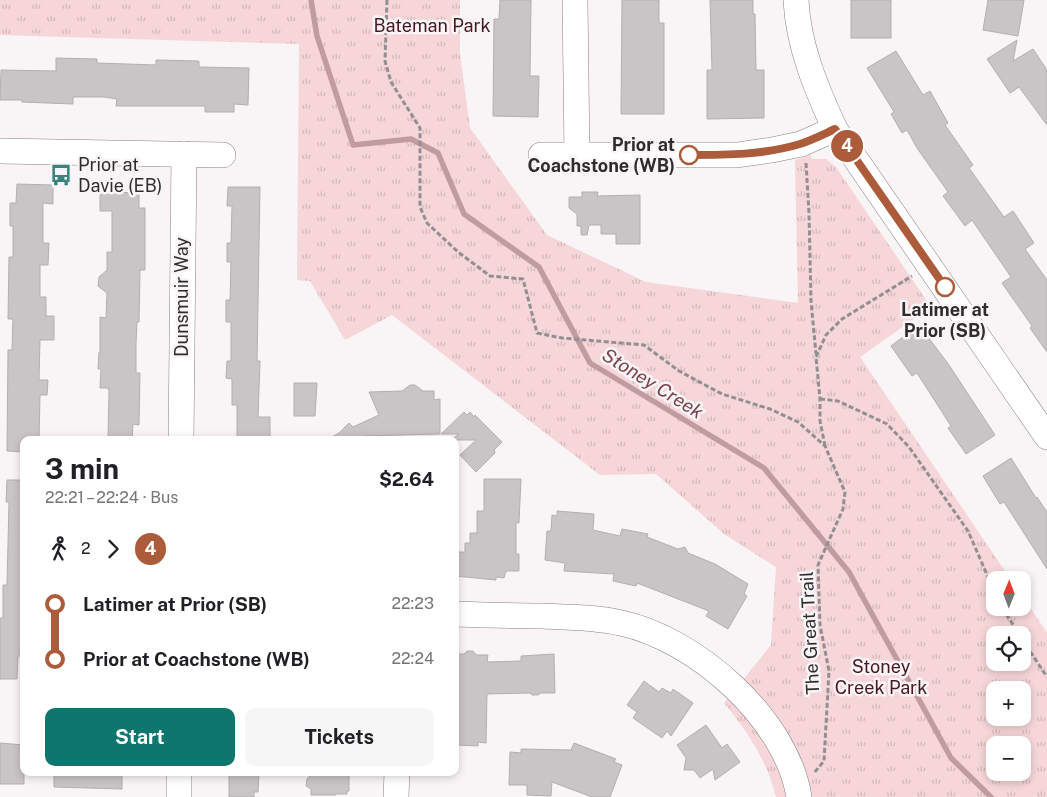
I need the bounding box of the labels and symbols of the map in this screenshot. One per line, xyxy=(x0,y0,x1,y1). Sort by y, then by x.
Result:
park label: Bateman Park xyxy=(373,15,491,36)
line badge: 4 xyxy=(831,130,863,162)
place label: Prior at Coachstone (WB) xyxy=(527,134,675,176)
marker: Prior at Coachstone (WB) xyxy=(679,145,699,165)
place label: Prior at Davie (EB) xyxy=(78,154,162,196)
bus stop icon: Prior at Davie (EB) xyxy=(48,162,74,188)
street label: Dunsmuir Way xyxy=(171,237,192,357)
marker: Latimer at Prior (SB) xyxy=(935,277,955,297)
place label: Latimer at Prior (SB) xyxy=(901,299,989,341)
water label: Stoney Creek xyxy=(598,343,708,423)
street label: The Great Trail xyxy=(796,571,823,695)
north arrow xyxy=(986,571,1031,616)
park label: Stoney Creek Park xyxy=(835,656,927,698)

